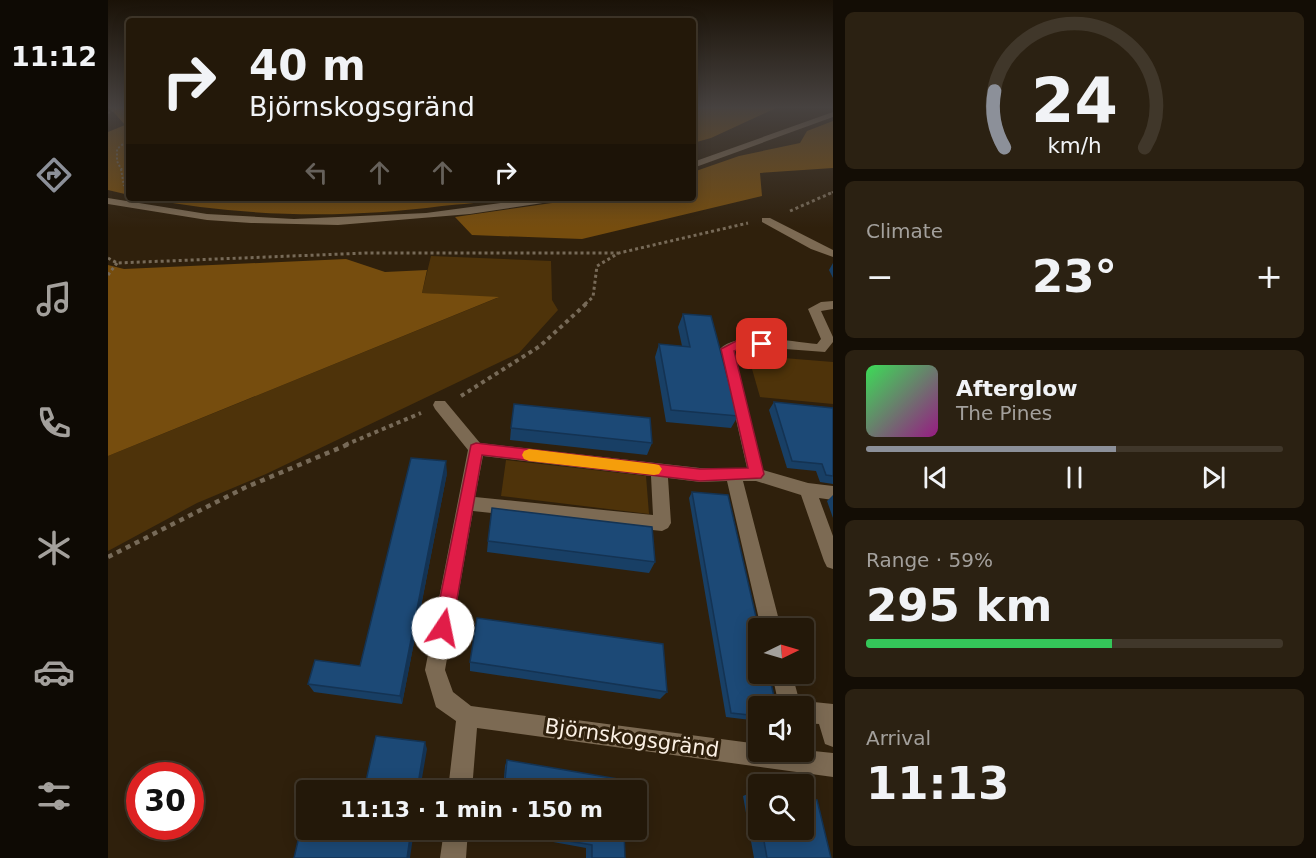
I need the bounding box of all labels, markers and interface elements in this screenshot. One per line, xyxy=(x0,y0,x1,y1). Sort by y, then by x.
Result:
text: 11:12 xyxy=(11,41,97,72)
text: 40 m xyxy=(249,41,366,90)
icon: right xyxy=(150,42,228,120)
text: 24 xyxy=(1031,64,1118,137)
text: Björnskogsgränd xyxy=(249,91,475,122)
text: km/h xyxy=(1047,133,1102,158)
icon: directions xyxy=(33,154,75,196)
icon: left xyxy=(300,156,333,189)
icon: ahead xyxy=(363,156,396,189)
icon: ahead xyxy=(426,156,459,189)
icon: right xyxy=(489,156,522,189)
text: Climate xyxy=(866,219,943,243)
text: 23° xyxy=(1032,250,1117,303)
text: − xyxy=(866,257,894,296)
text: + xyxy=(1255,257,1283,296)
icon: music xyxy=(33,278,75,320)
pin xyxy=(736,318,787,369)
icon: arrive xyxy=(745,327,778,360)
text: Afterglow xyxy=(956,376,1078,401)
text: The Pines xyxy=(956,401,1052,425)
icon: phone xyxy=(33,402,75,444)
icon: previous xyxy=(919,461,952,494)
icon: pause xyxy=(1058,461,1091,494)
icon: next xyxy=(1197,461,1230,494)
icon: climate xyxy=(33,527,75,569)
text: Range · 59% xyxy=(866,548,993,572)
text: 295 km xyxy=(866,579,1052,632)
position arrow xyxy=(411,596,475,660)
north arrow xyxy=(748,618,814,684)
map controls xyxy=(748,618,814,840)
icon: car xyxy=(33,651,75,693)
button: sound xyxy=(748,696,814,762)
street label: Björnskogsgränd xyxy=(543,714,721,762)
text: Arrival xyxy=(866,726,931,750)
text: 11:13 xyxy=(866,757,1009,810)
speed limit sign: 30 xyxy=(126,762,204,840)
button: search xyxy=(748,774,814,840)
icon: filters xyxy=(33,775,75,817)
text: 11:13 · 1 min · 150 m xyxy=(340,797,603,822)

